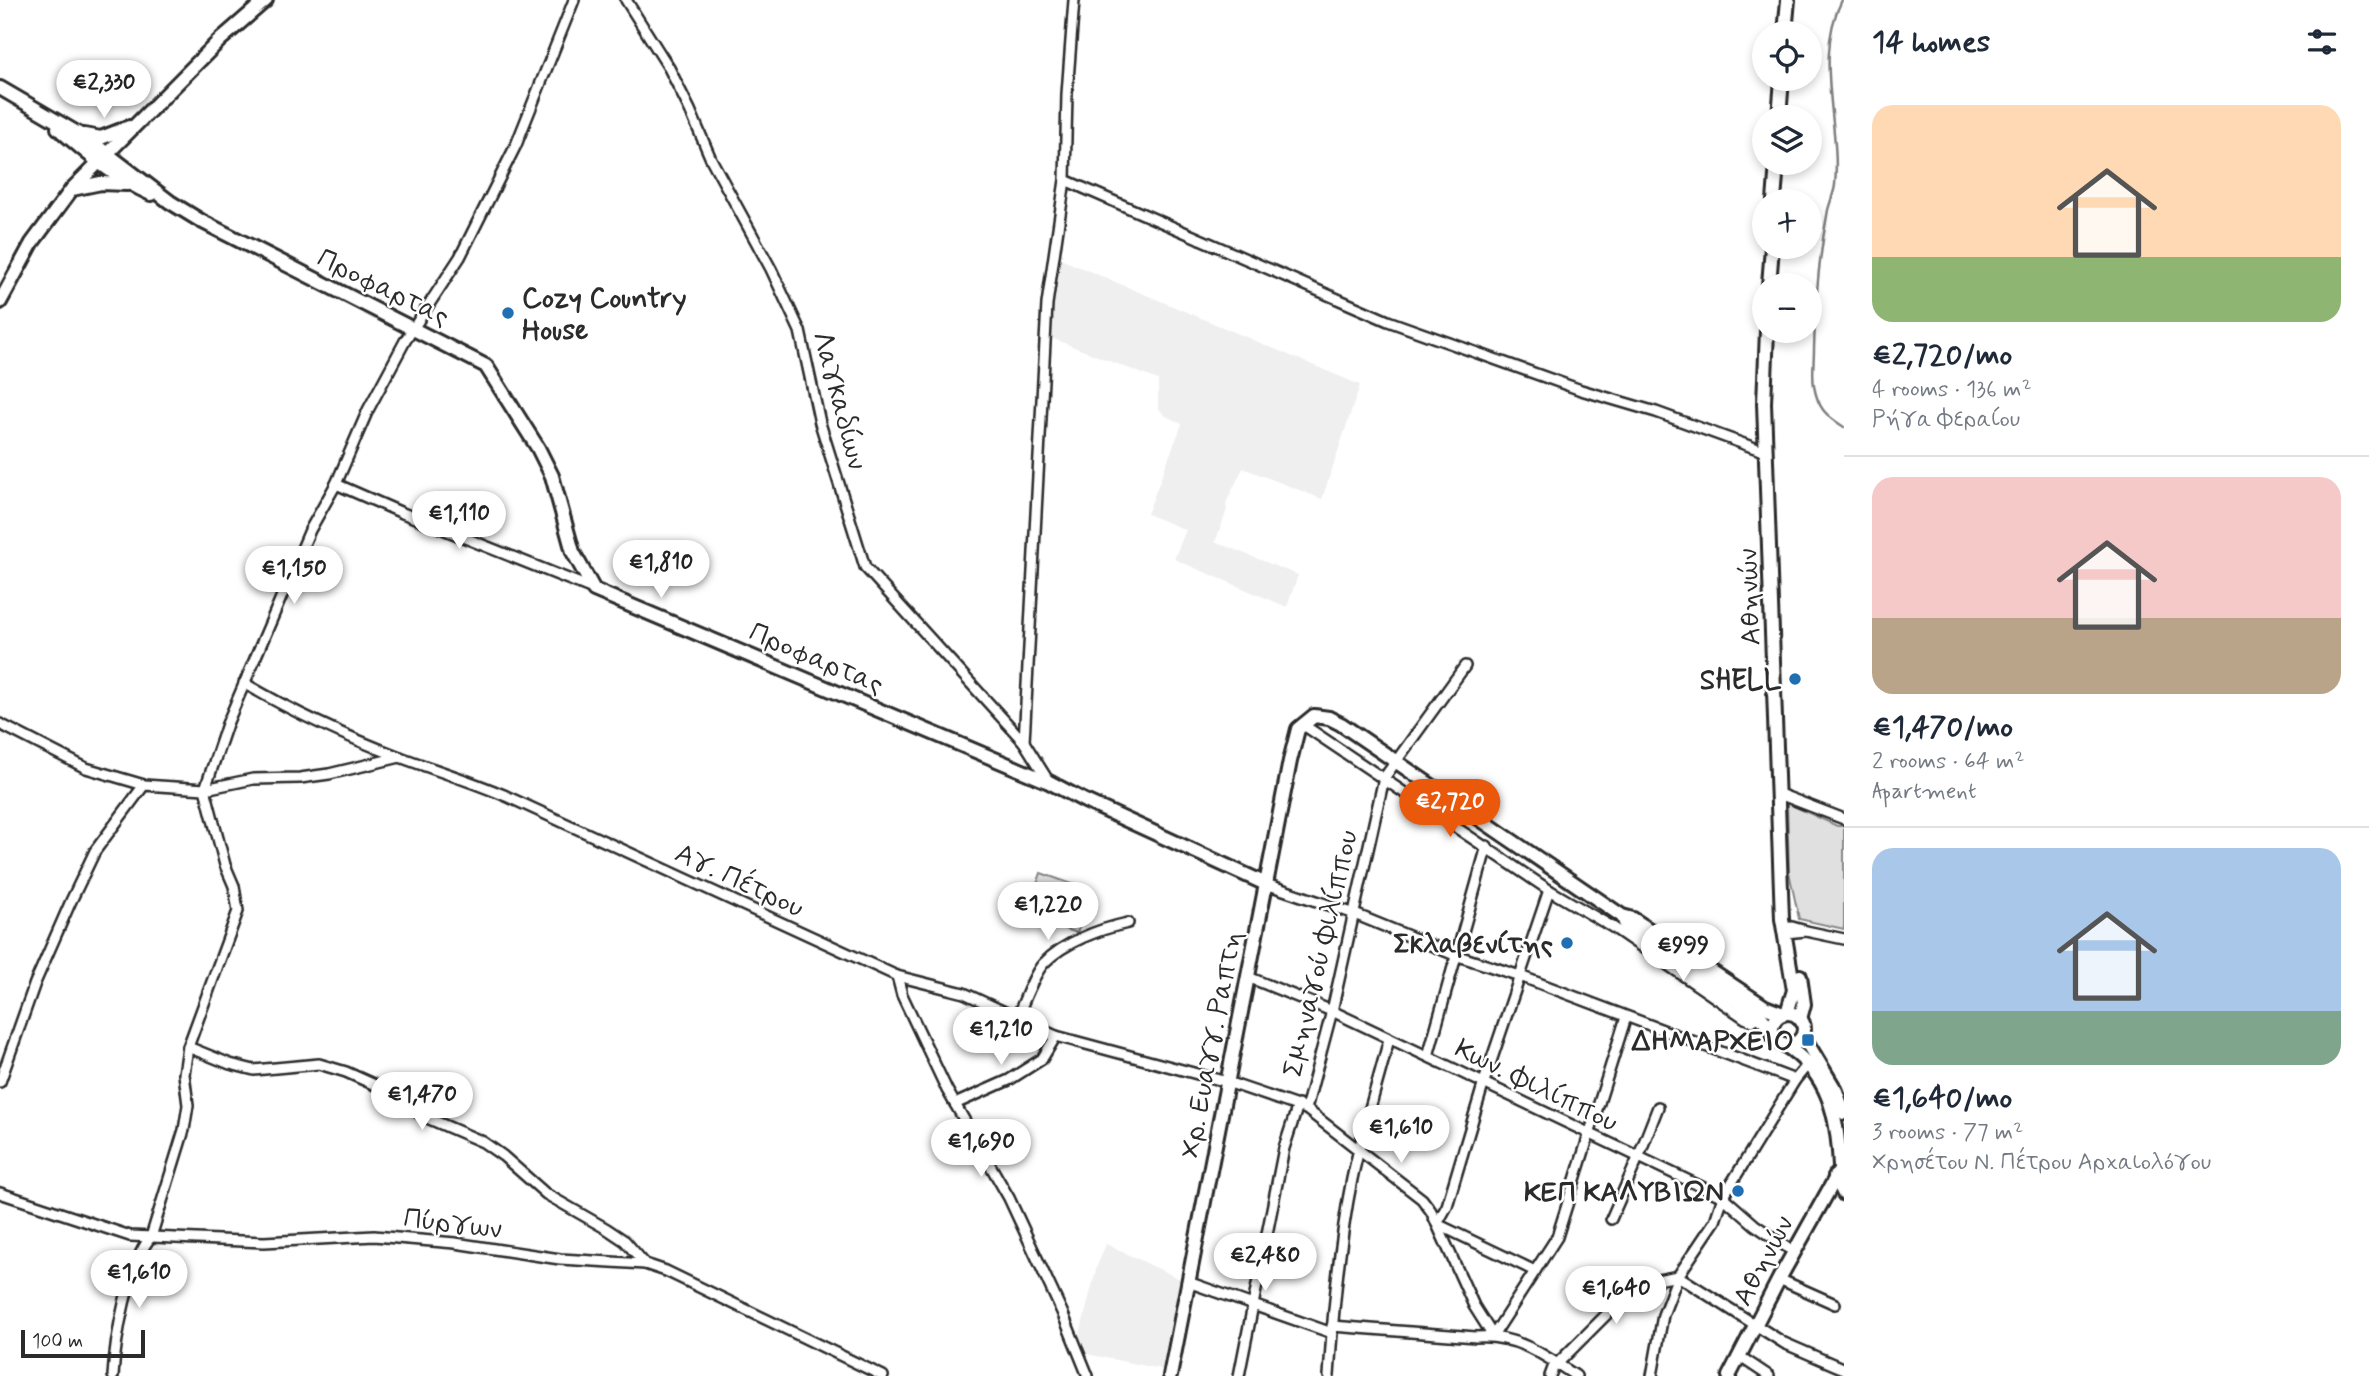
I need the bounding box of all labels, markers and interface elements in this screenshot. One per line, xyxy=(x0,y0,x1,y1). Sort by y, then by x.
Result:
map controls xyxy=(1752,21,1822,343)
button: locate xyxy=(1752,21,1822,91)
text: 14 homes xyxy=(1872,23,1990,62)
icon: filters xyxy=(2303,23,2341,61)
pin: €2,330 xyxy=(47,60,161,120)
text: €2,330 xyxy=(72,68,136,98)
button: layers xyxy=(1752,105,1822,175)
icon: home xyxy=(2044,150,2170,276)
button: + xyxy=(1752,189,1822,259)
street label: Προφαρτας xyxy=(311,240,455,336)
button: − xyxy=(1752,273,1822,343)
place label: Cozy Country House xyxy=(522,281,686,350)
marker: Cozy Country House xyxy=(500,305,516,321)
street label: Λαγκαδίων xyxy=(802,327,875,474)
text: €2,720/mo xyxy=(1872,336,2012,375)
text: 4 rooms · 136 m² xyxy=(1872,375,2032,405)
text: Ρήγα Φεραίου xyxy=(1872,405,2020,435)
pin: €1,110 xyxy=(402,491,516,551)
text: €1,110 xyxy=(428,499,490,529)
icon: home xyxy=(2044,522,2170,648)
pin: €1,810 xyxy=(604,540,718,600)
pin: €1,150 xyxy=(237,546,351,606)
text: €1,810 xyxy=(629,548,693,578)
street label: Αθηνών xyxy=(1730,548,1771,646)
text: €1,150 xyxy=(261,554,327,584)
street label: Προφαρτας xyxy=(743,614,889,704)
place label: SHELL xyxy=(1700,663,1782,700)
marker: SHELL xyxy=(1787,671,1803,687)
text: €1,470/mo xyxy=(1872,708,2013,747)
text: 2 rooms · 64 m² xyxy=(1872,747,2024,777)
text: Apartment xyxy=(1872,777,1977,807)
pin: €2,720 xyxy=(1393,780,1507,839)
text: €2,720 xyxy=(1415,787,1485,817)
street label: Σμηναγού Φιλίππου xyxy=(1275,827,1368,1081)
street label: Αγ. Πέτρου xyxy=(669,835,809,927)
pin: €1,220 xyxy=(991,883,1105,942)
text: €1,220 xyxy=(1013,890,1083,920)
icon: home xyxy=(2044,893,2170,1019)
pin: €999 xyxy=(1642,923,1724,983)
place label: Σκλαβενίτης xyxy=(1393,927,1553,964)
street label: Χρ. Ευαγγ. Ραπτη xyxy=(1172,928,1253,1161)
text: €999 xyxy=(1657,931,1709,961)
marker: Σκλαβενίτης xyxy=(1559,935,1575,951)
pin: €1,210 xyxy=(944,1007,1058,1067)
text: €1,210 xyxy=(969,1015,1033,1045)
place label: ΔΗΜΑΡΧΕΙΟ xyxy=(1631,1024,1794,1061)
street label: Κων. Φιλίππου xyxy=(1448,1031,1624,1142)
marker: ΔΗΜΑΡΧΕΙΟ xyxy=(1800,1032,1816,1048)
pin: €1,470 xyxy=(365,1072,479,1132)
text: €1,640/mo xyxy=(1872,1079,2012,1118)
text: €1,470 xyxy=(387,1080,457,1110)
pin: €1,610 xyxy=(1344,1106,1458,1165)
text: €1,610 xyxy=(1369,1113,1433,1143)
text: 3 rooms · 77 m² xyxy=(1872,1118,2023,1148)
pin: €1,690 xyxy=(924,1120,1038,1179)
text: €1,690 xyxy=(947,1127,1015,1157)
text: Χρησέτου Ν. Πέτρου Αρχαιολόγου xyxy=(1872,1148,2211,1178)
place label: ΚΕΠ ΚΑΛΥΒΙΩΝ xyxy=(1524,1175,1724,1212)
marker: ΚΕΠ ΚΑΛΥΒΙΩΝ xyxy=(1730,1183,1746,1199)
street label: Πύργων xyxy=(401,1200,504,1249)
street label: Αθηνών xyxy=(1725,1210,1803,1313)
pin: €2,480 xyxy=(1208,1234,1322,1293)
text: €2,480 xyxy=(1230,1241,1300,1271)
pin: €1,610 xyxy=(82,1250,196,1310)
text: €1,610 xyxy=(107,1258,171,1288)
pin: €1,640 xyxy=(1559,1266,1673,1326)
text: €1,640 xyxy=(1581,1274,1651,1304)
scale bar xyxy=(21,1327,145,1359)
text: 100 m xyxy=(32,1329,83,1354)

